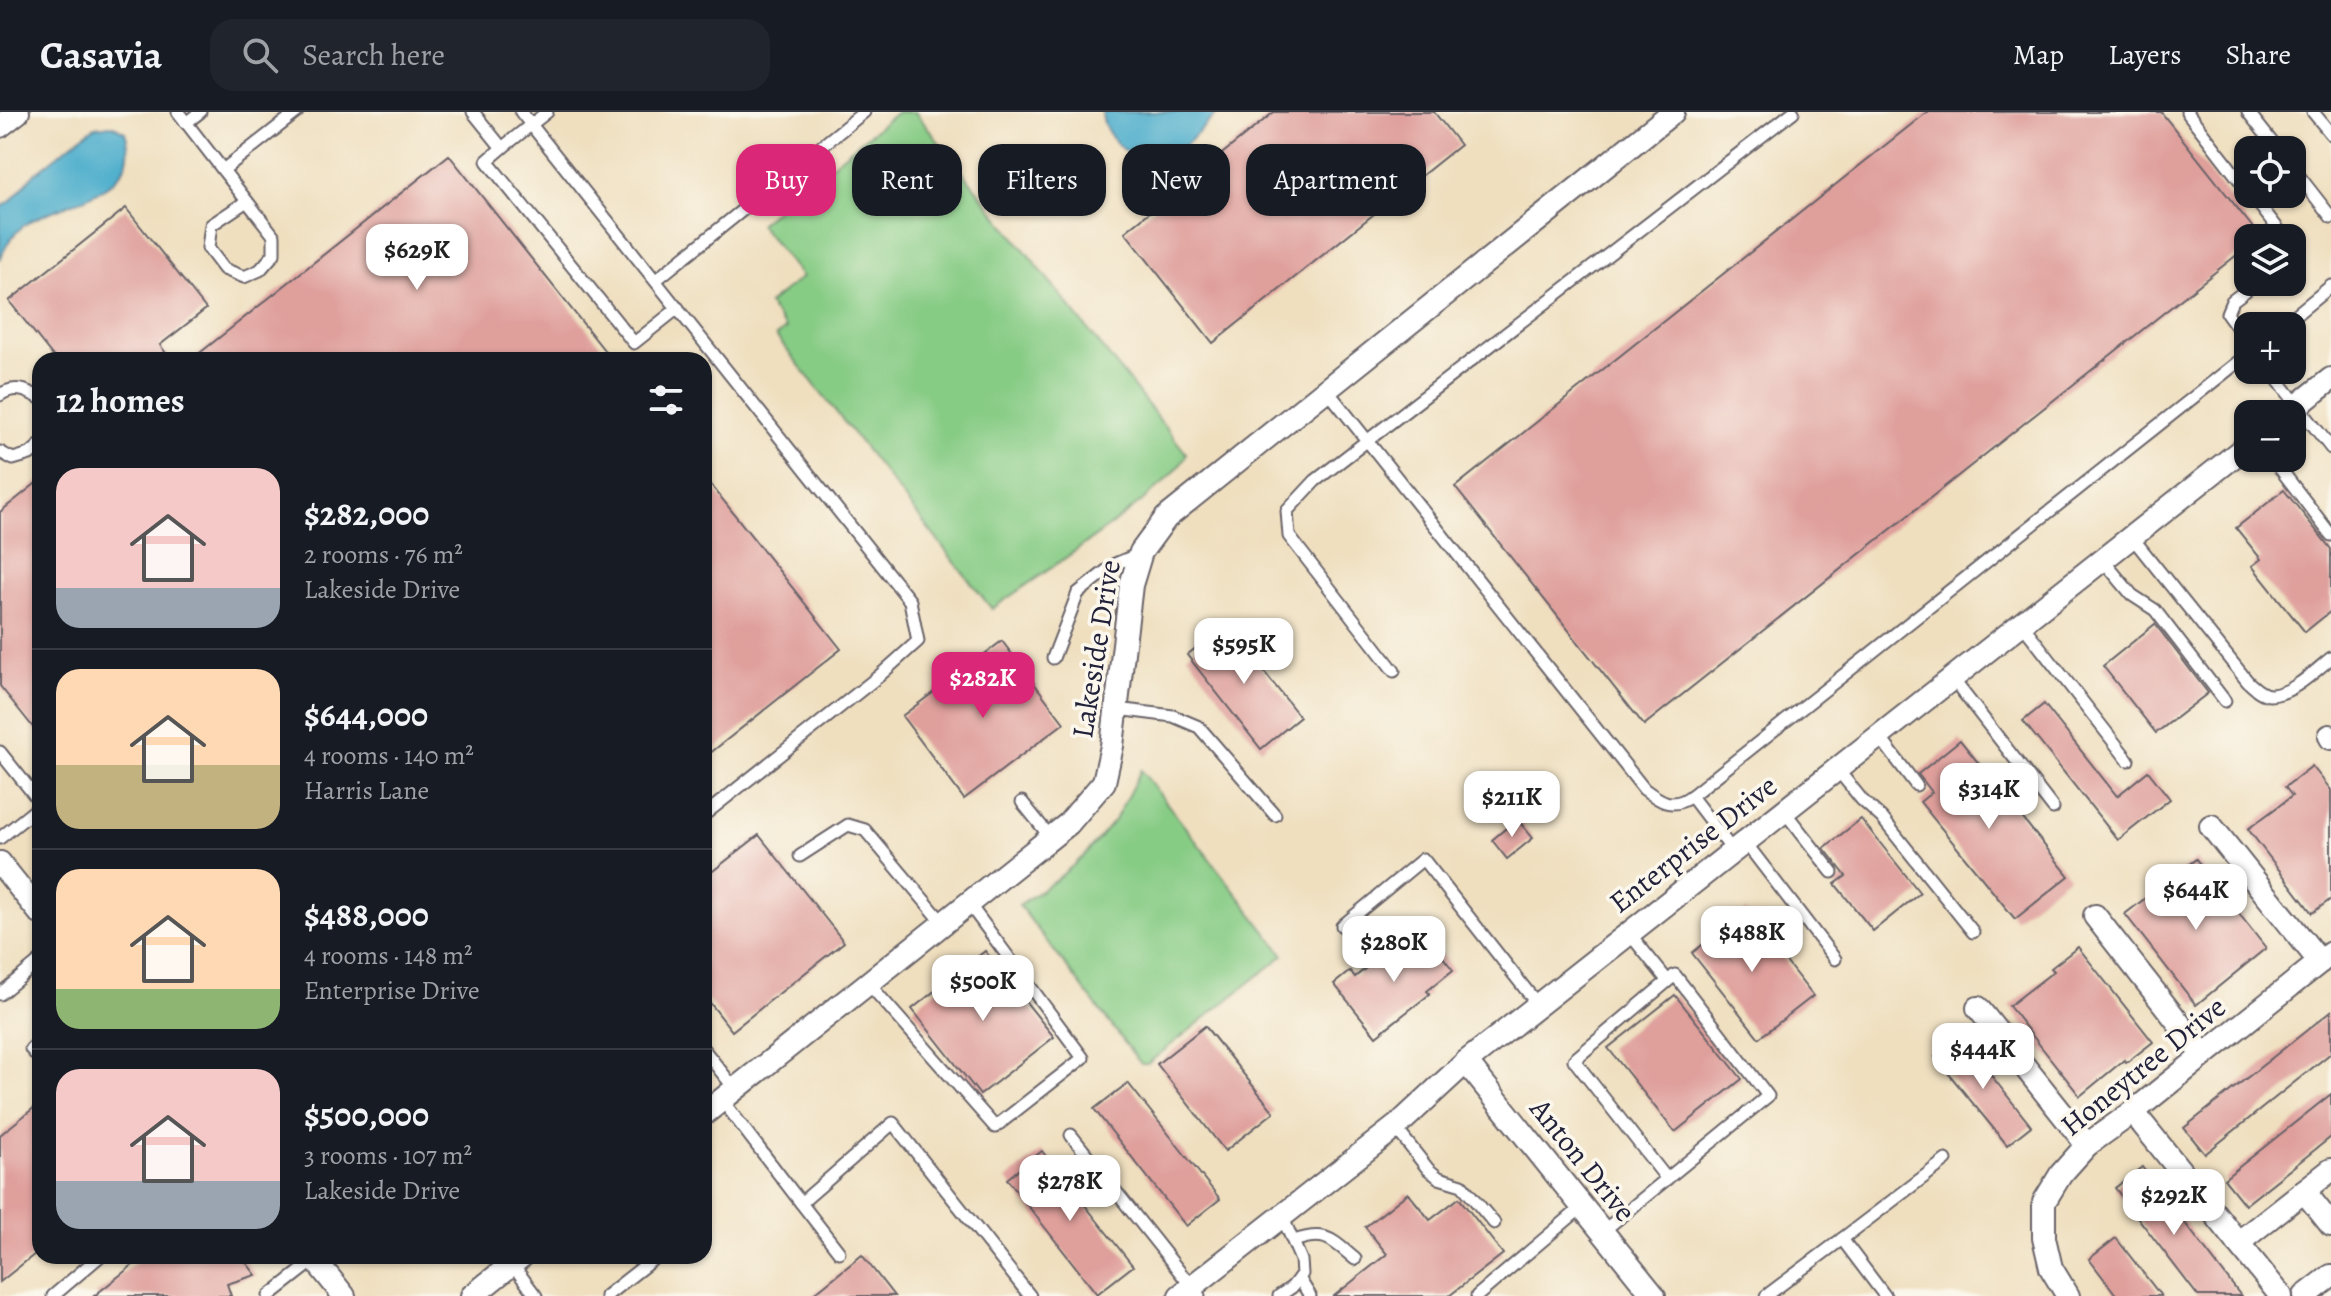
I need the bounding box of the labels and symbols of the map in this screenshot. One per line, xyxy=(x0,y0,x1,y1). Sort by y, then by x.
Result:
pin: $629K xyxy=(361,224,473,292)
street label: Lakeside Drive xyxy=(1062,557,1130,741)
pin: $595K xyxy=(1188,618,1300,686)
pin: $282K xyxy=(927,652,1039,720)
pin: $314K xyxy=(1933,763,2045,831)
street label: Enterprise Drive xyxy=(1601,766,1785,922)
pin: $211K xyxy=(1456,771,1568,839)
pin: $644K xyxy=(2140,864,2252,932)
pin: $488K xyxy=(1696,906,1808,974)
pin: $280K xyxy=(1338,916,1450,984)
pin: $500K xyxy=(927,955,1039,1023)
street label: Honeytree Drive xyxy=(2052,987,2234,1145)
pin: $444K xyxy=(1927,1023,2039,1091)
street label: Anton Drive xyxy=(1520,1089,1645,1230)
pin: $278K xyxy=(1014,1155,1126,1223)
pin: $292K xyxy=(2118,1169,2230,1237)

